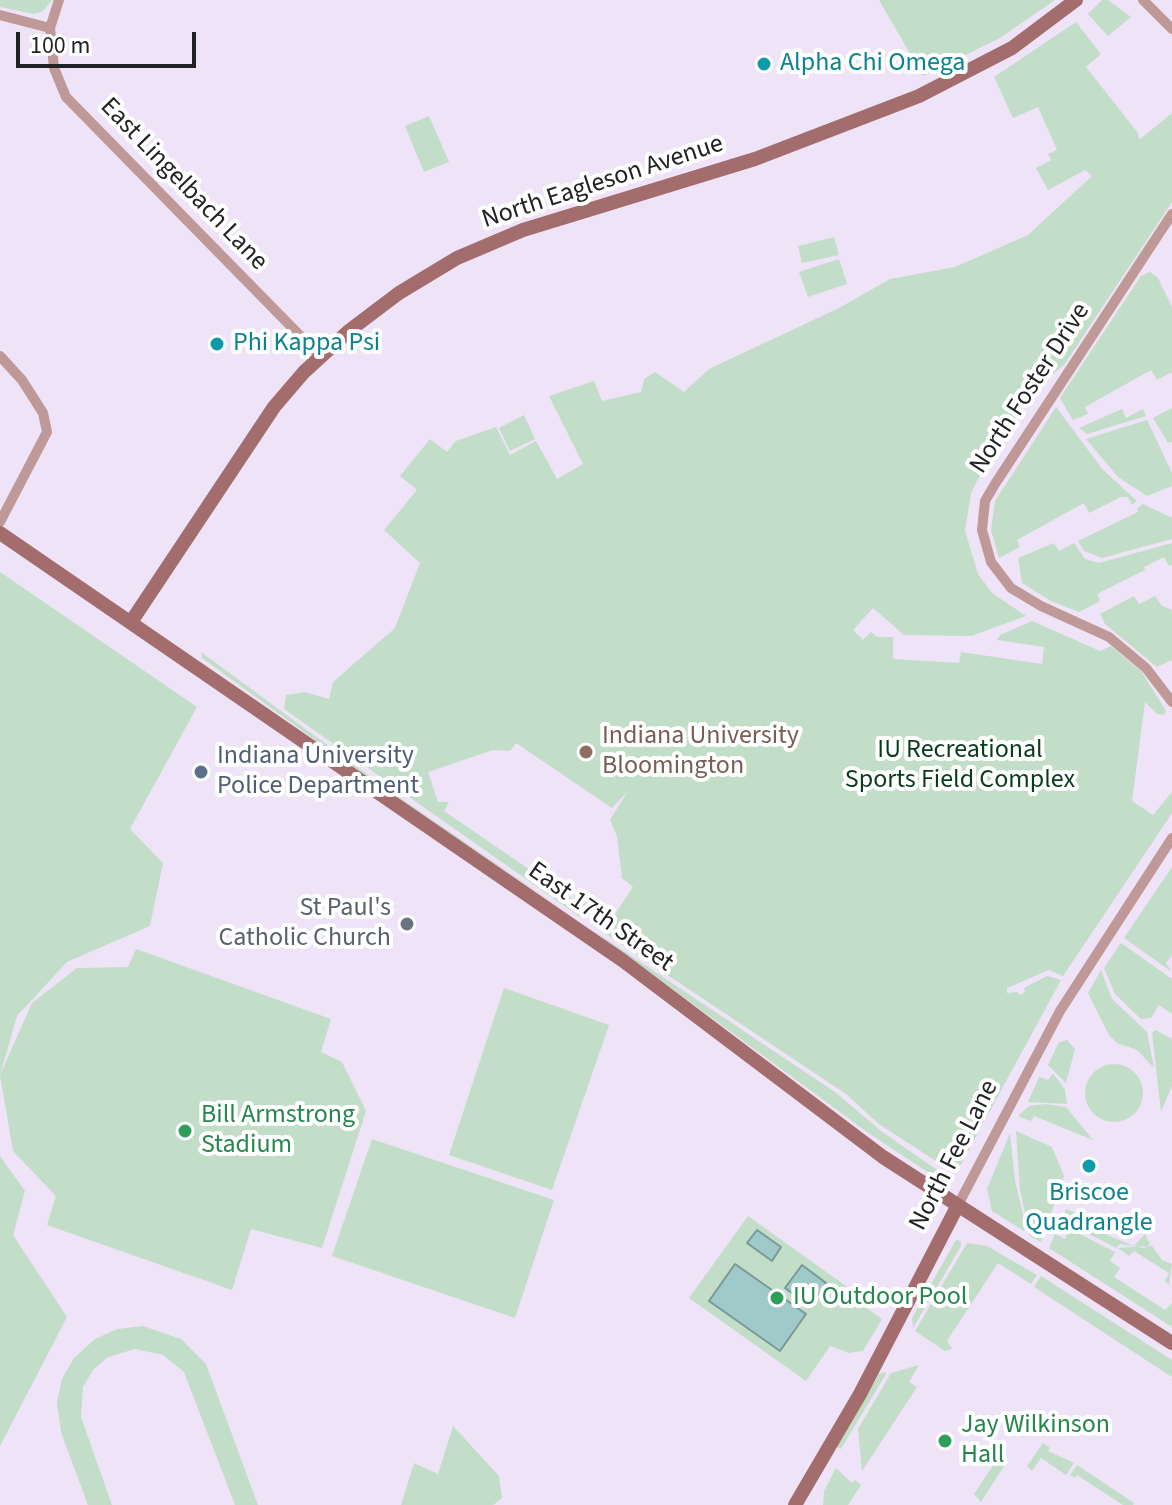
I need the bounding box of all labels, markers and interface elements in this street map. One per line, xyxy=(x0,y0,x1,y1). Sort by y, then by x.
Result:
scale bar xyxy=(20,16,200,66)
text: 100 m xyxy=(30,28,90,63)
place label: Alpha Chi Omega xyxy=(780,48,965,80)
marker: Alpha Chi Omega xyxy=(755,55,773,73)
street label: East Lingelbach Lane xyxy=(93,92,273,278)
street label: North Eagleson Avenue xyxy=(478,129,728,237)
street label: North Foster Drive xyxy=(964,298,1098,480)
place label: Phi Kappa Psi xyxy=(233,328,380,360)
marker: Phi Kappa Psi xyxy=(208,335,226,353)
place label: Indiana University Bloomington xyxy=(602,721,799,782)
park label: IU Recreational Sports Field Complex xyxy=(845,735,1075,796)
place label: Indiana University Police Department xyxy=(217,741,419,802)
marker: Indiana University Bloomington xyxy=(577,743,595,761)
marker: Indiana University Police Department xyxy=(192,763,210,781)
street label: East 17th Street xyxy=(521,856,679,980)
place label: St Paul's Catholic Church xyxy=(218,893,391,954)
marker: St Paul's Catholic Church xyxy=(398,915,416,933)
street label: North Fee Lane xyxy=(904,1076,1006,1236)
place label: Bill Armstrong Stadium xyxy=(201,1100,355,1162)
marker: Bill Armstrong Stadium xyxy=(176,1122,194,1140)
marker: Briscoe Quadrangle xyxy=(1080,1157,1098,1175)
place label: Briscoe Quadrangle xyxy=(1025,1178,1153,1240)
place label: IU Outdoor Pool xyxy=(793,1282,967,1314)
marker: IU Outdoor Pool xyxy=(768,1289,786,1307)
place label: Jay Wilkinson Hall xyxy=(961,1410,1110,1472)
marker: Jay Wilkinson Hall xyxy=(936,1432,954,1450)

